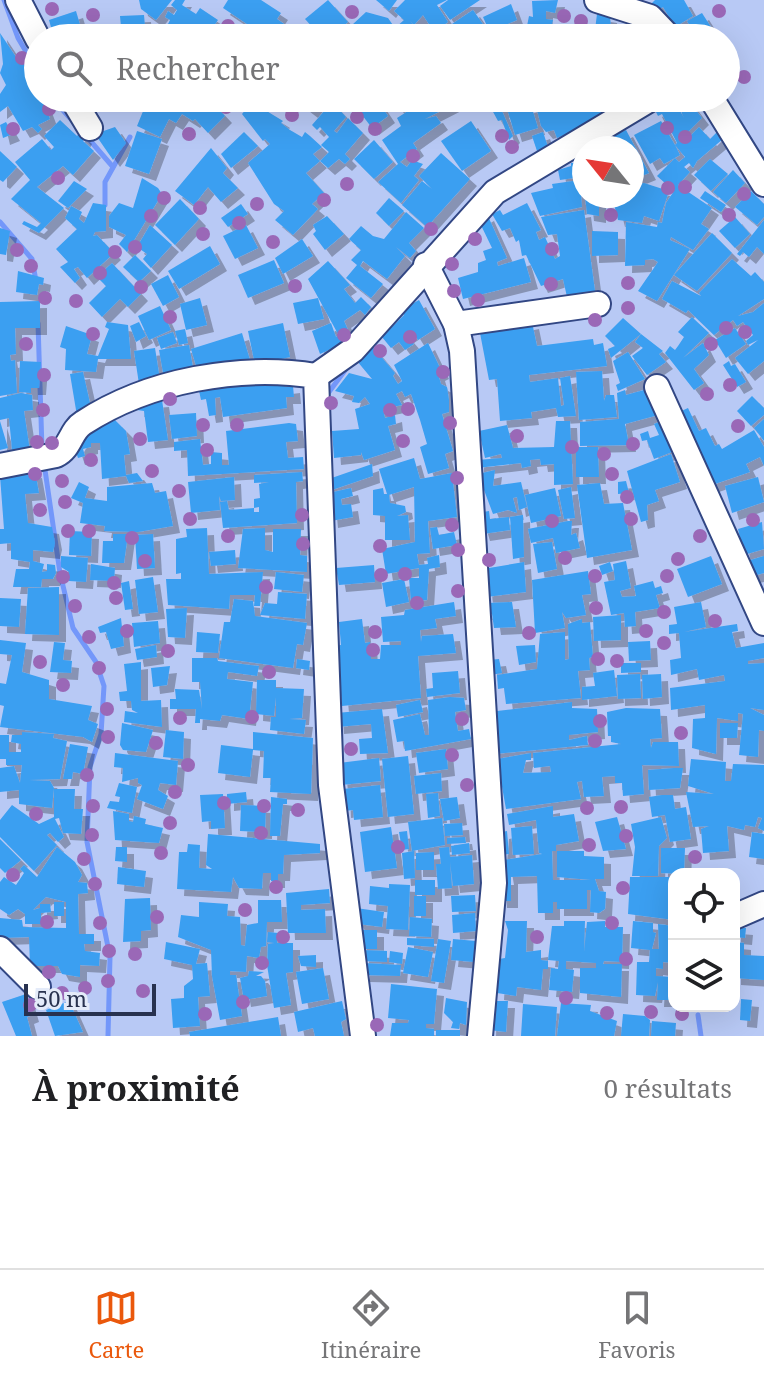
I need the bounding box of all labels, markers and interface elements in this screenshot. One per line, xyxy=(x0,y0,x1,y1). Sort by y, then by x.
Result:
search box xyxy=(24,24,740,112)
icon: search xyxy=(52,46,96,90)
text: Rechercher xyxy=(116,48,280,89)
north arrow xyxy=(572,136,644,208)
map controls xyxy=(668,868,740,1012)
button: locate xyxy=(668,868,740,940)
button: layers xyxy=(668,940,740,1012)
scale bar xyxy=(24,980,156,1016)
text: 50 m xyxy=(36,983,87,1013)
text: À proximité xyxy=(32,1065,240,1111)
text: 0 résultats xyxy=(604,1070,732,1106)
tab: Carte xyxy=(88,1286,144,1364)
tab: Itinéraire xyxy=(321,1286,421,1364)
tab: Favoris xyxy=(598,1286,676,1364)

